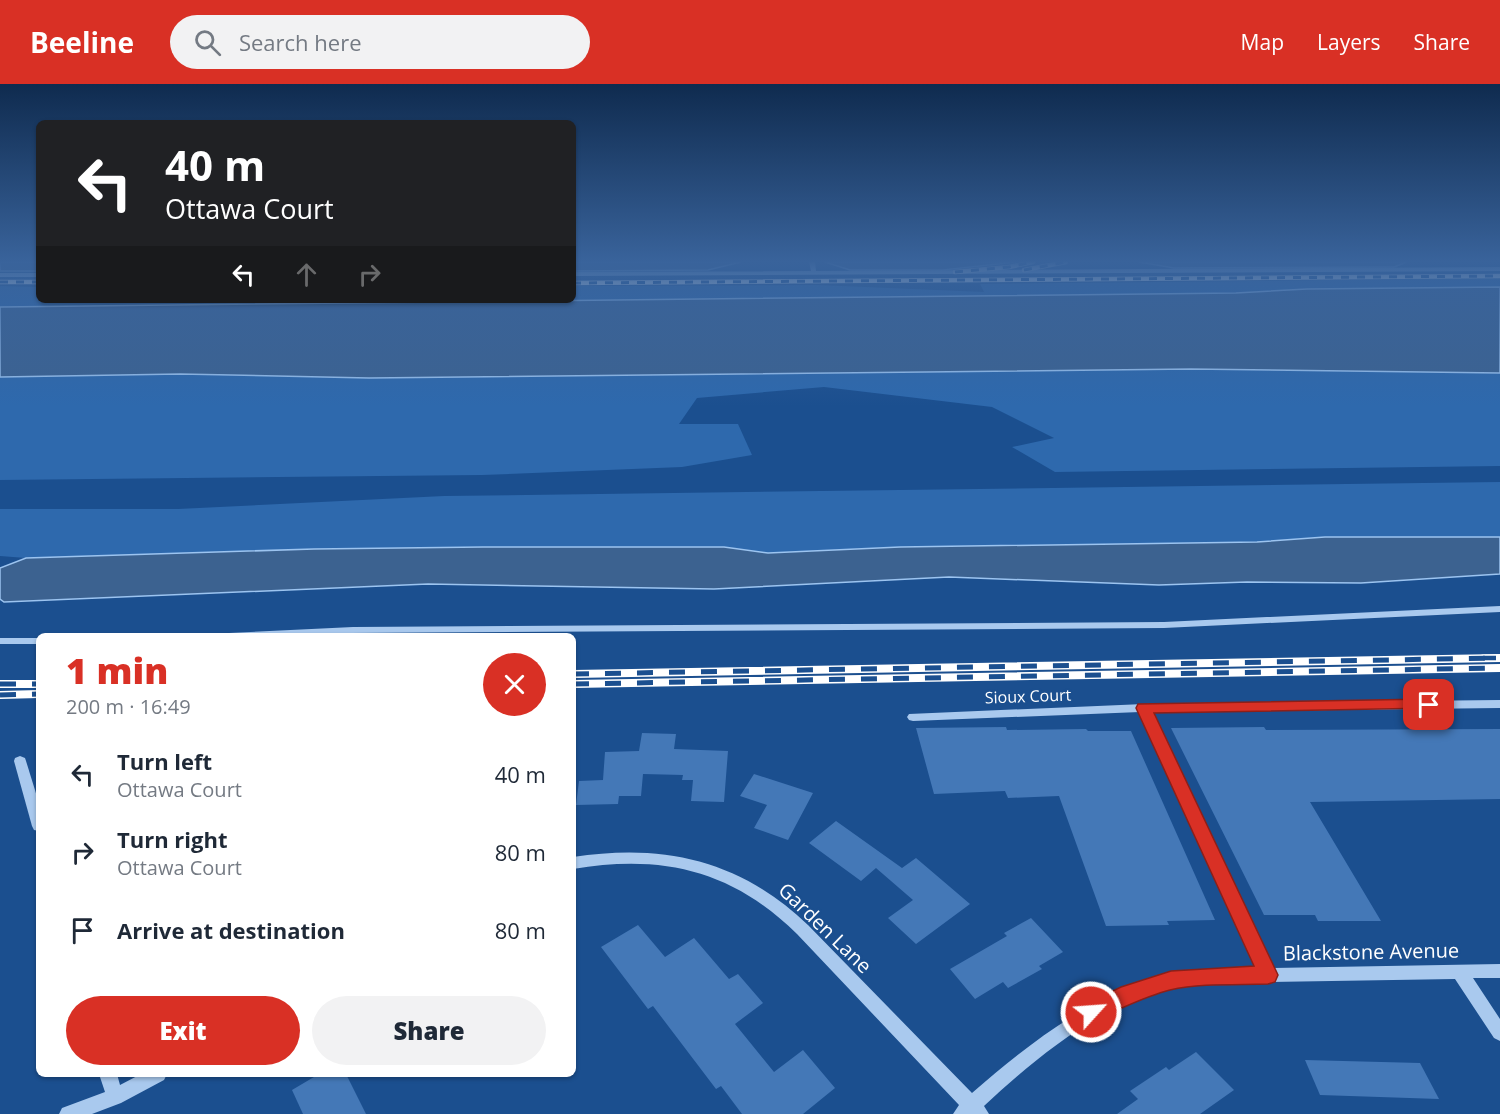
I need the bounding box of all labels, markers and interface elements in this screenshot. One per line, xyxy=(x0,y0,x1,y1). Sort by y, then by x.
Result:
search box xyxy=(170,15,590,69)
text: Beeline xyxy=(30,23,134,61)
icon: search xyxy=(191,26,224,59)
text: Search here xyxy=(239,27,362,57)
text: Map xyxy=(1241,28,1284,56)
text: Layers xyxy=(1317,28,1381,56)
text: Share xyxy=(1414,28,1470,56)
text: 40 m xyxy=(165,136,265,193)
icon: left xyxy=(66,144,144,222)
text: Ottawa Court xyxy=(165,190,334,227)
icon: left xyxy=(227,258,260,291)
icon: ahead xyxy=(290,258,323,291)
icon: right xyxy=(353,258,386,291)
text: 1 min xyxy=(66,646,168,695)
button: close xyxy=(483,653,546,716)
pin xyxy=(1403,679,1454,730)
street label: Sioux Court xyxy=(984,683,1072,709)
icon: arrive xyxy=(1412,688,1445,721)
text: 200 m · 16:49 xyxy=(66,693,191,720)
text: Turn left xyxy=(117,746,212,776)
icon: left xyxy=(66,758,99,791)
text: 40 m xyxy=(495,759,546,789)
text: Ottawa Court xyxy=(117,776,242,803)
text: Turn right xyxy=(117,824,228,854)
icon: right xyxy=(66,836,99,869)
text: 80 m xyxy=(495,837,546,867)
text: Ottawa Court xyxy=(117,854,242,881)
street label: Garden Lane xyxy=(773,876,878,979)
icon: arrive xyxy=(66,914,99,947)
text: Arrive at destination xyxy=(117,915,345,945)
text: 80 m xyxy=(495,915,546,945)
street label: Blackstone Avenue xyxy=(1283,936,1459,967)
position arrow xyxy=(1059,980,1123,1044)
button: Exit xyxy=(66,996,300,1065)
button: Share xyxy=(312,996,546,1065)

